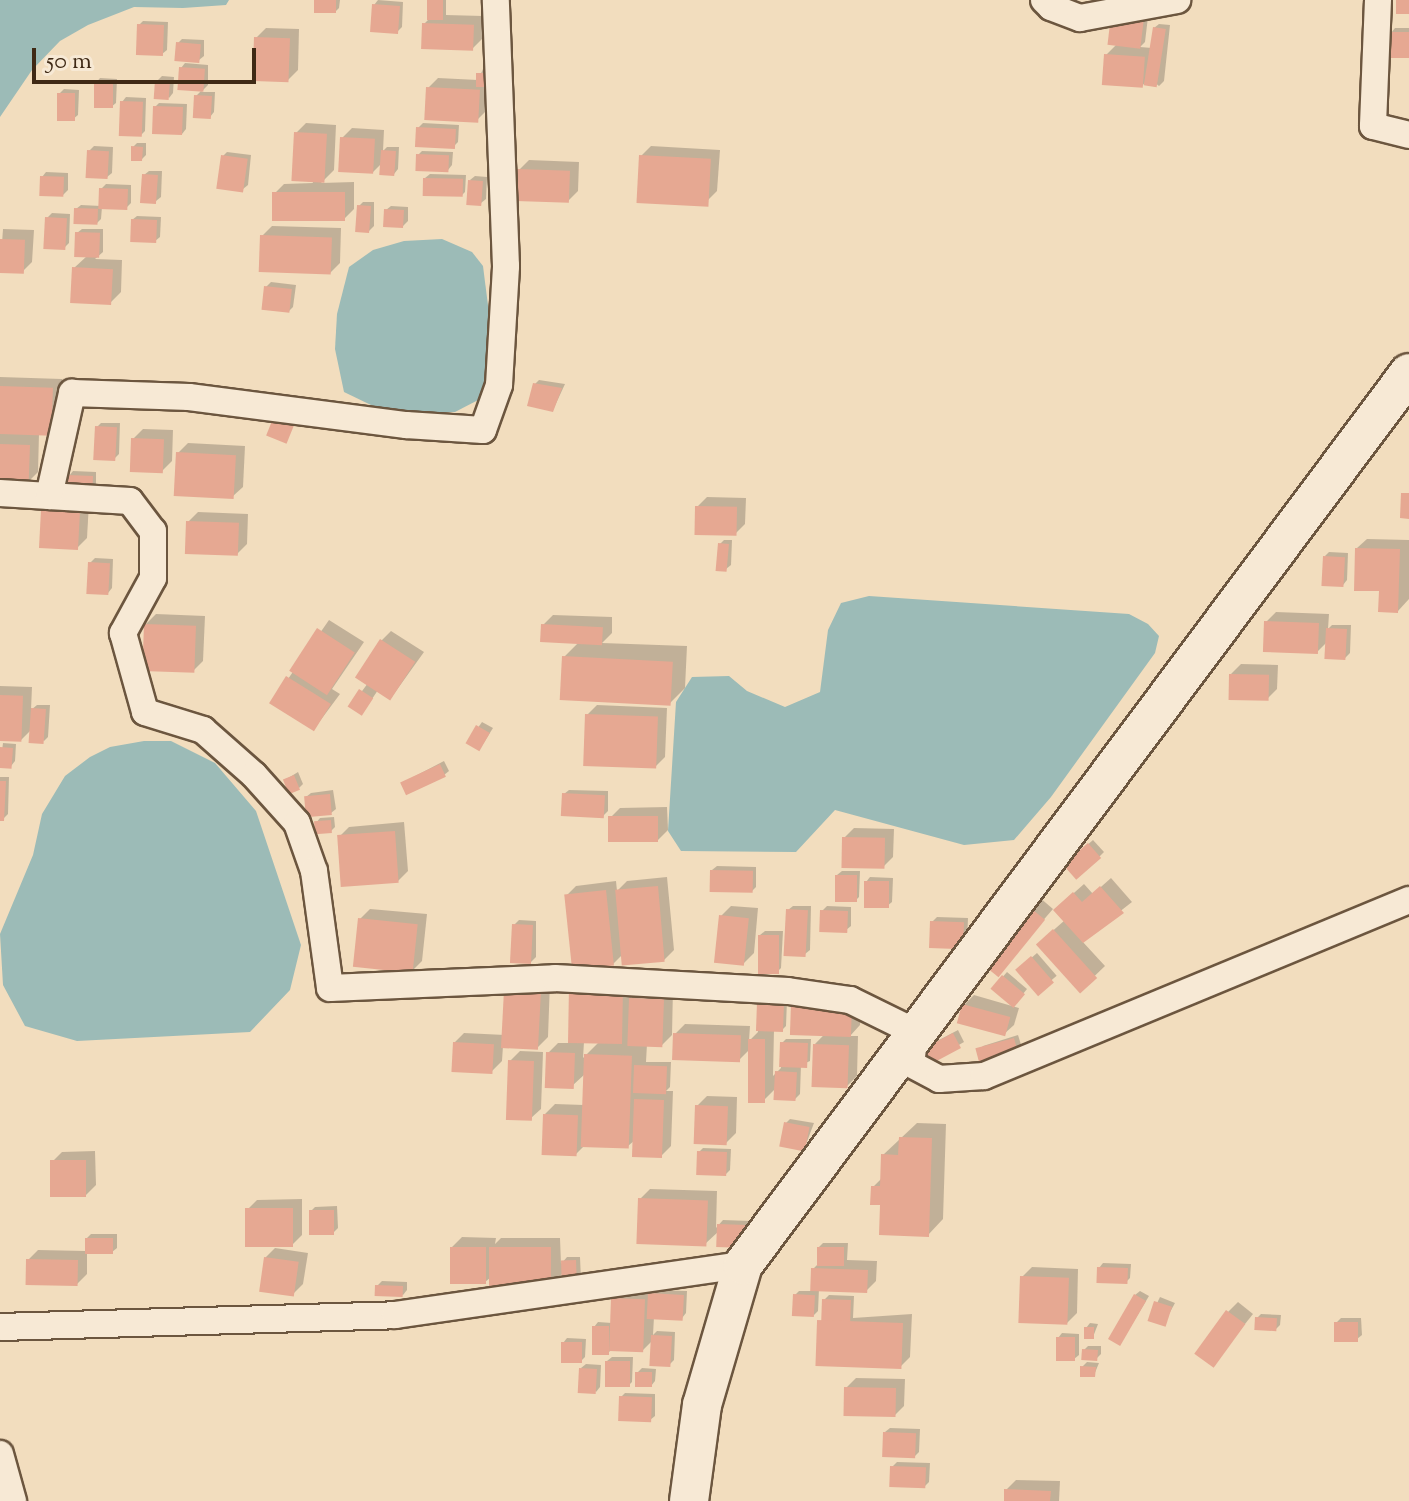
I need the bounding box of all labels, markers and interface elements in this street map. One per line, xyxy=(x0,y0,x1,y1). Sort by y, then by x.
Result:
scale bar xyxy=(36,32,260,82)
text: 50 m xyxy=(46,45,92,79)

